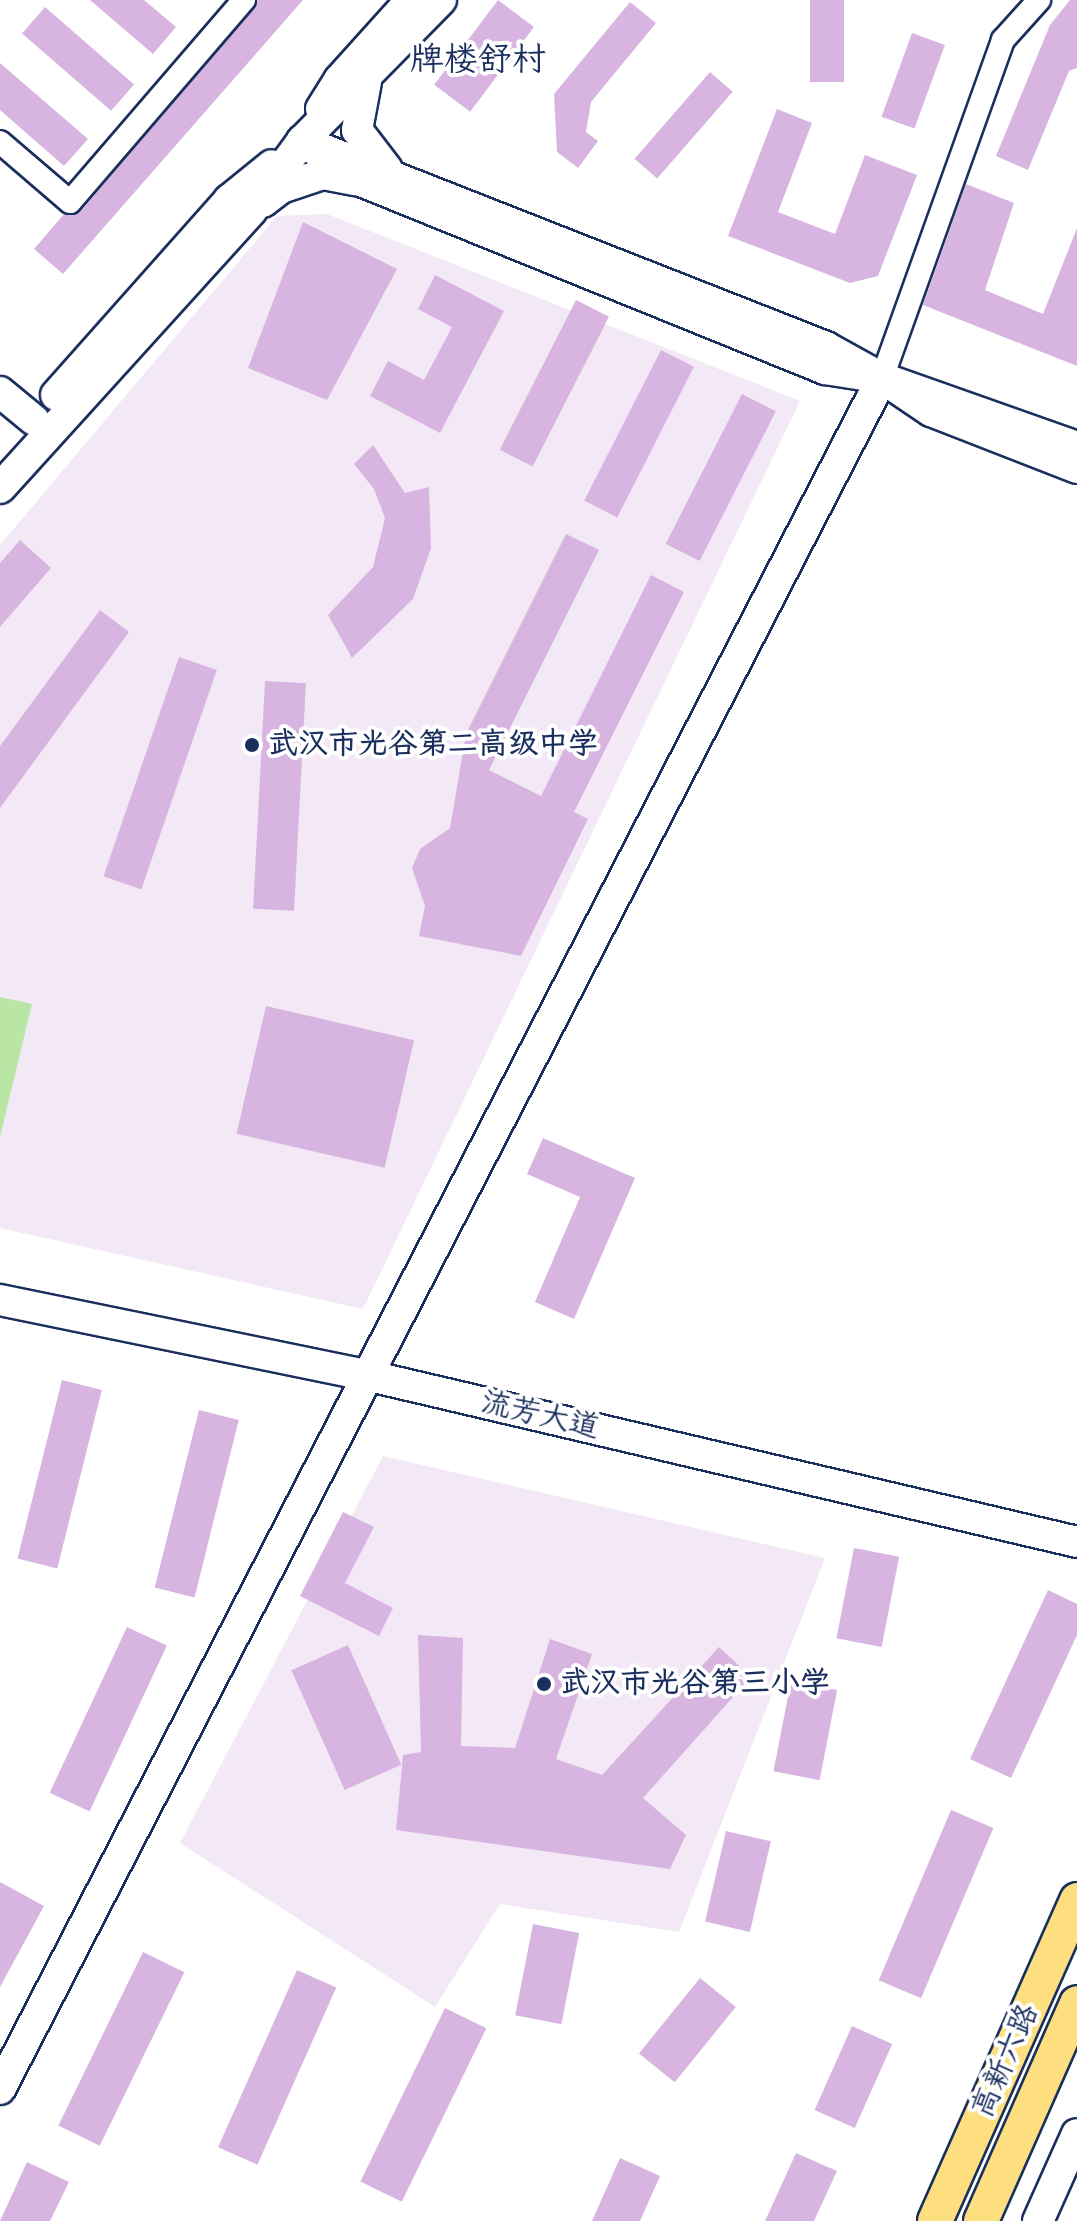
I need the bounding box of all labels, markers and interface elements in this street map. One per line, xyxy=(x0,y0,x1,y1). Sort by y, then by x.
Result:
district label: 牌楼舒村 xyxy=(410,41,546,81)
place label: 武汉市光谷第二高级中学 xyxy=(268,727,598,763)
marker: 武汉市光谷第二高级中学 xyxy=(243,736,261,754)
street label: 流芳大道 xyxy=(477,1385,603,1447)
place label: 武汉市光谷第三小学 xyxy=(560,1666,830,1702)
marker: 武汉市光谷第三小学 xyxy=(535,1675,553,1693)
street label: 高新六路 xyxy=(965,1999,1047,2123)

